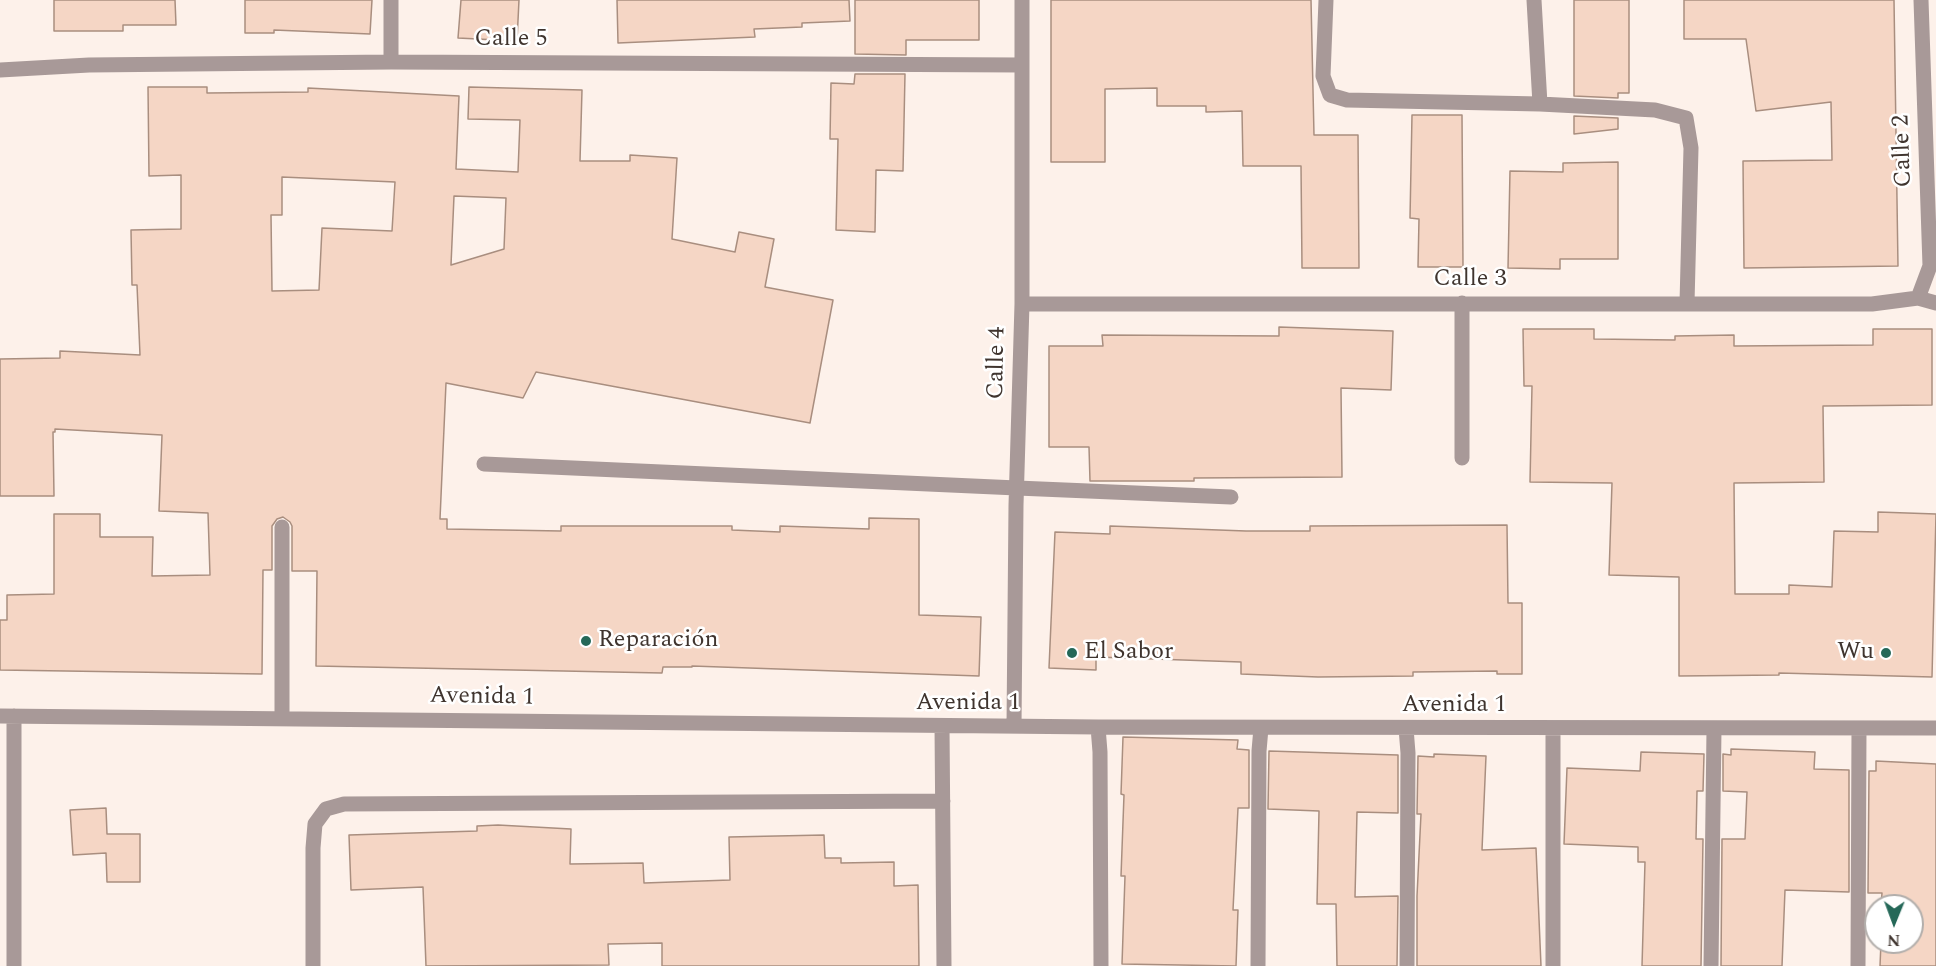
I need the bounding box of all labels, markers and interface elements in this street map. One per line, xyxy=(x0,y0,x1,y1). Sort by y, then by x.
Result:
street label: Calle 5 xyxy=(475,26,547,54)
street label: Calle 2 xyxy=(1888,114,1920,188)
street label: Calle 3 xyxy=(1434,266,1506,294)
street label: Calle 4 xyxy=(983,326,1013,400)
place label: Reparación xyxy=(598,627,718,655)
marker: Reparación xyxy=(579,634,593,648)
place label: El Sabor xyxy=(1084,639,1174,667)
place label: Wu xyxy=(1837,639,1874,667)
marker: El Sabor xyxy=(1065,646,1079,660)
marker: Wu xyxy=(1879,646,1893,660)
street label: Avenida 1 xyxy=(429,683,535,713)
street label: Avenida 1 xyxy=(916,690,1020,718)
street label: Avenida 1 xyxy=(1402,692,1506,720)
north arrow xyxy=(1864,894,1924,954)
text: N xyxy=(1887,928,1900,952)

